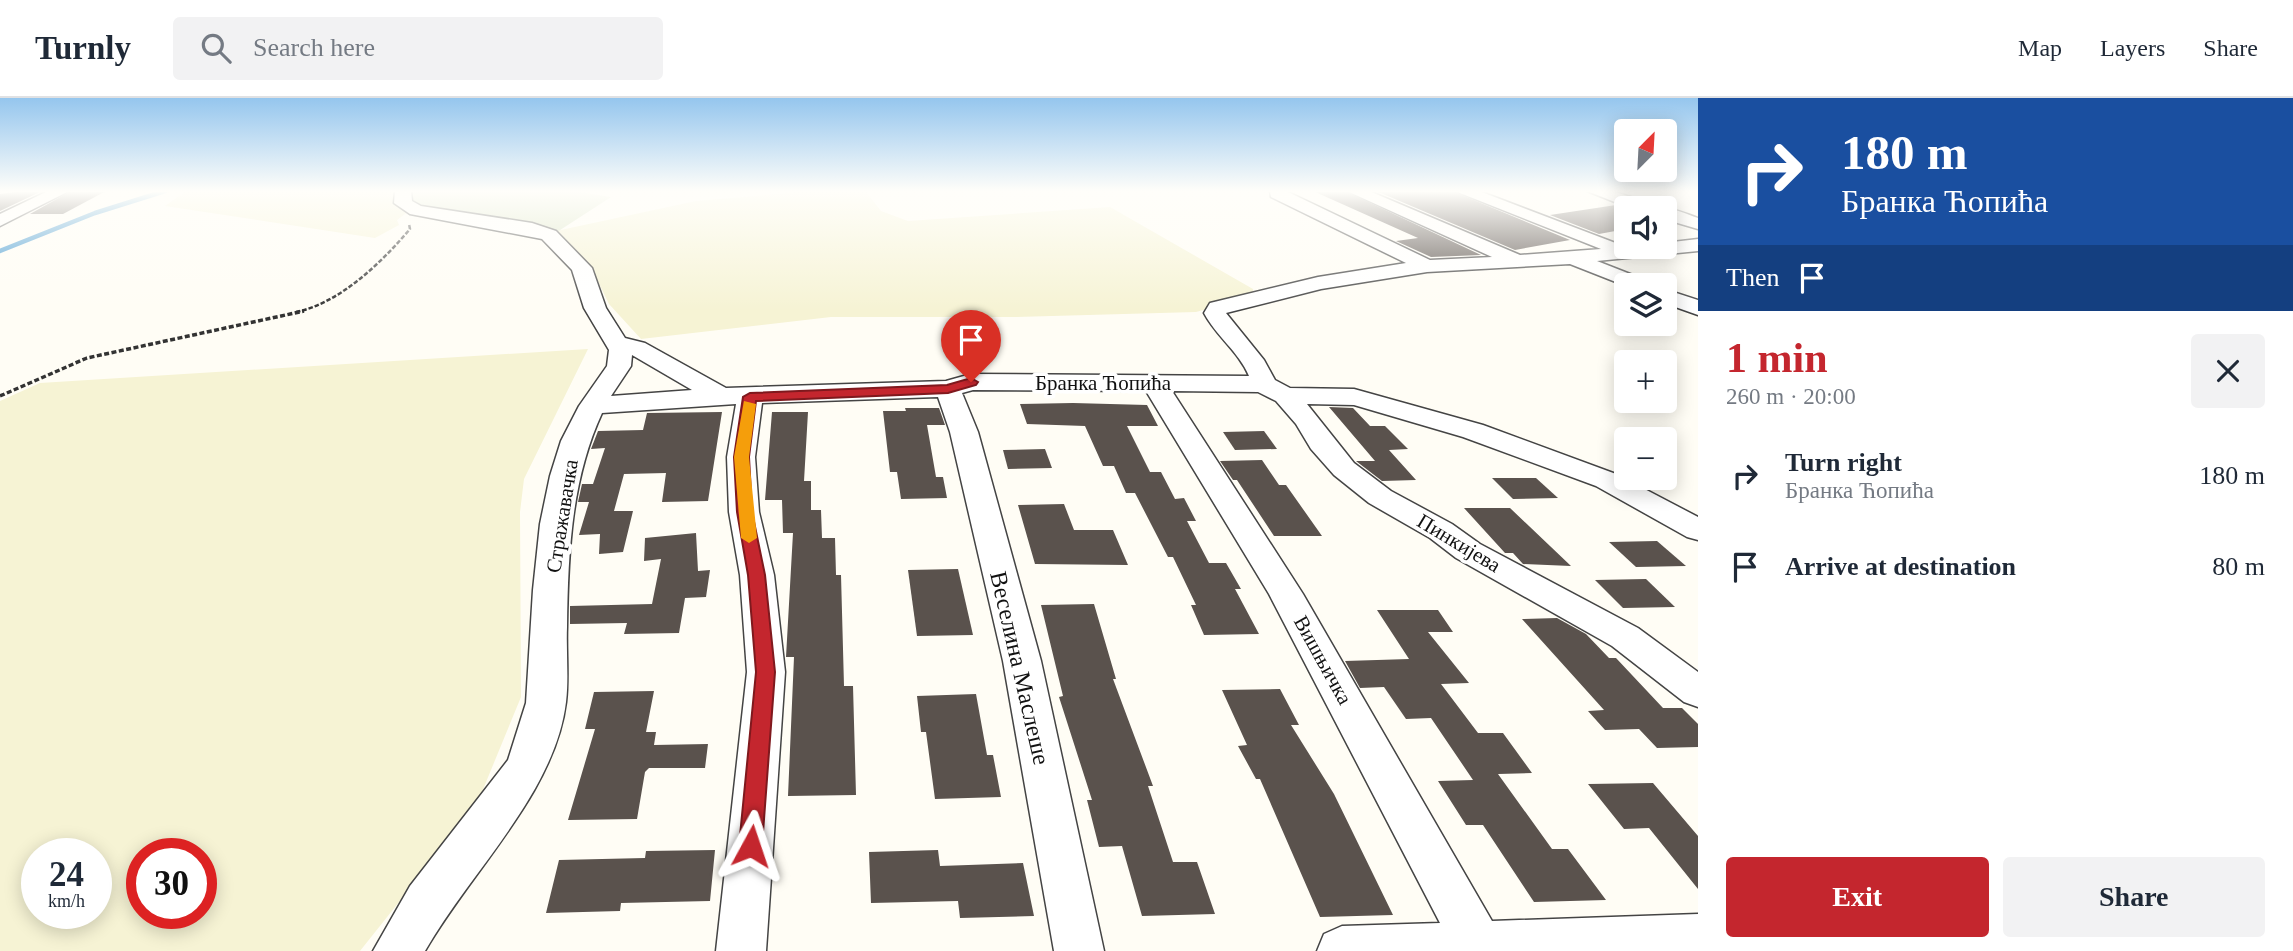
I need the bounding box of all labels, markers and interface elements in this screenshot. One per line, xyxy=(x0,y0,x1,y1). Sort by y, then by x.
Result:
search box xyxy=(173,17,663,80)
icon: search xyxy=(197,29,235,67)
text: Turnly xyxy=(35,30,131,66)
text: Search here xyxy=(253,33,375,62)
text: Map xyxy=(2018,35,2062,61)
text: Layers xyxy=(2100,35,2165,61)
text: Share xyxy=(2203,35,2258,61)
north arrow xyxy=(1614,119,1676,182)
map controls xyxy=(1614,119,1677,490)
text: 180 m xyxy=(1841,125,1968,180)
icon: right xyxy=(1726,126,1817,217)
text: Бранка Ћопића xyxy=(1841,183,2048,219)
button: sound xyxy=(1614,196,1677,259)
icon: arrive xyxy=(1793,259,1831,297)
text: Then xyxy=(1726,263,1779,292)
button: layers xyxy=(1614,273,1677,336)
pin xyxy=(941,310,1001,382)
icon: arrive xyxy=(952,321,990,359)
button: close xyxy=(2191,334,2265,408)
text: 1 min xyxy=(1726,335,1828,381)
button: + xyxy=(1614,350,1677,413)
street label: Бранка Ћопића xyxy=(1035,371,1172,395)
text: 260 m · 20:00 xyxy=(1726,384,1856,409)
button: − xyxy=(1614,427,1677,490)
text: Turn right xyxy=(1785,448,1902,477)
street label: Стражавачка xyxy=(541,457,583,575)
icon: right xyxy=(1726,457,1764,495)
text: 180 m xyxy=(2199,461,2265,490)
text: Бранка Ћопића xyxy=(1785,478,1934,503)
street label: Пинкијева xyxy=(1413,509,1506,578)
icon: arrive xyxy=(1726,548,1764,586)
text: Arrive at destination xyxy=(1785,552,2016,581)
text: 80 m xyxy=(2212,552,2265,581)
street label: Веселина Маслеше xyxy=(985,569,1055,767)
street label: Вишњичка xyxy=(1289,611,1357,709)
position arrow xyxy=(714,809,788,883)
speed limit sign: 30 xyxy=(126,838,217,929)
text: 24 xyxy=(49,855,84,894)
button: Exit xyxy=(1726,857,1989,937)
button: Share xyxy=(2003,857,2265,937)
text: km/h xyxy=(48,891,85,911)

